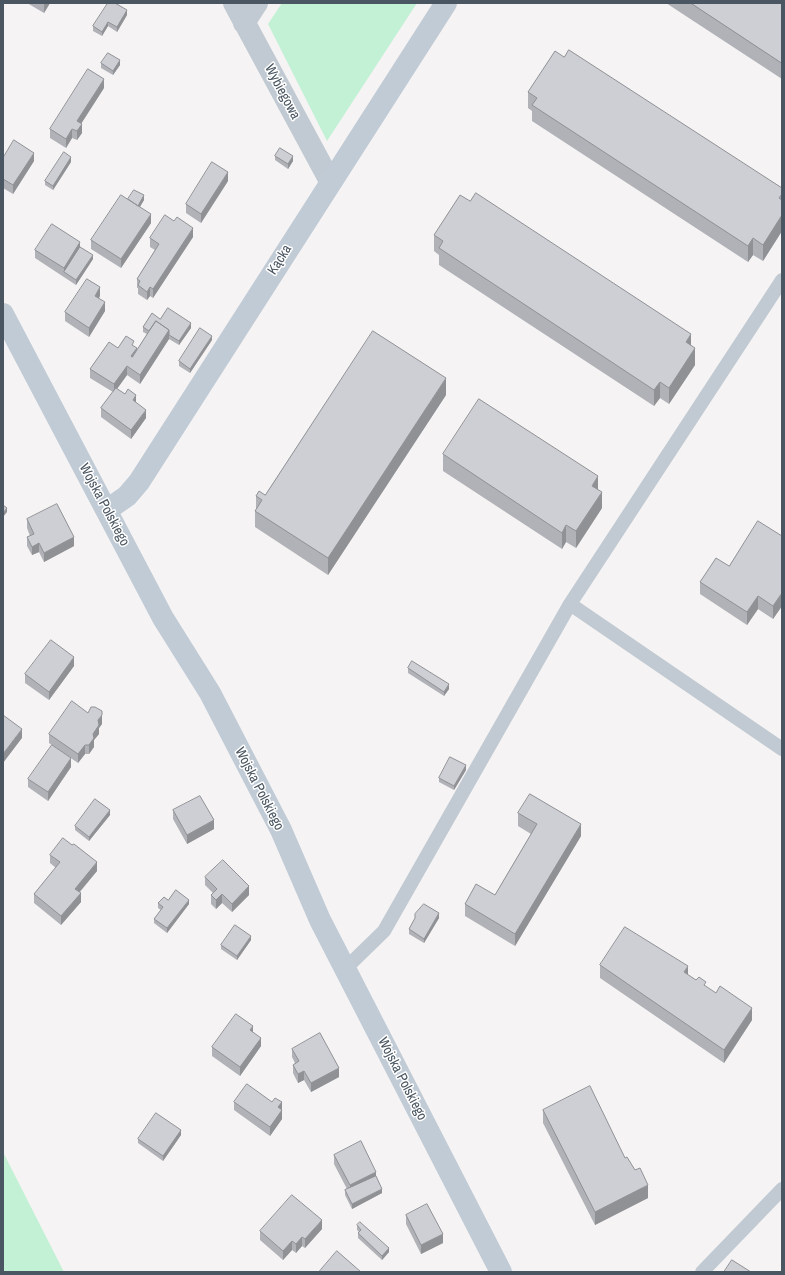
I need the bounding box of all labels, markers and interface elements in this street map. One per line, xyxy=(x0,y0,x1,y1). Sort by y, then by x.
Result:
street label: Wybiegowa xyxy=(261,62,303,122)
street label: Kącka xyxy=(264,242,296,278)
street label: Wojska Polskiego xyxy=(75,461,133,549)
street label: Wojska Polskiego xyxy=(231,745,287,833)
street label: Wojska Polskiego xyxy=(374,1035,430,1123)

